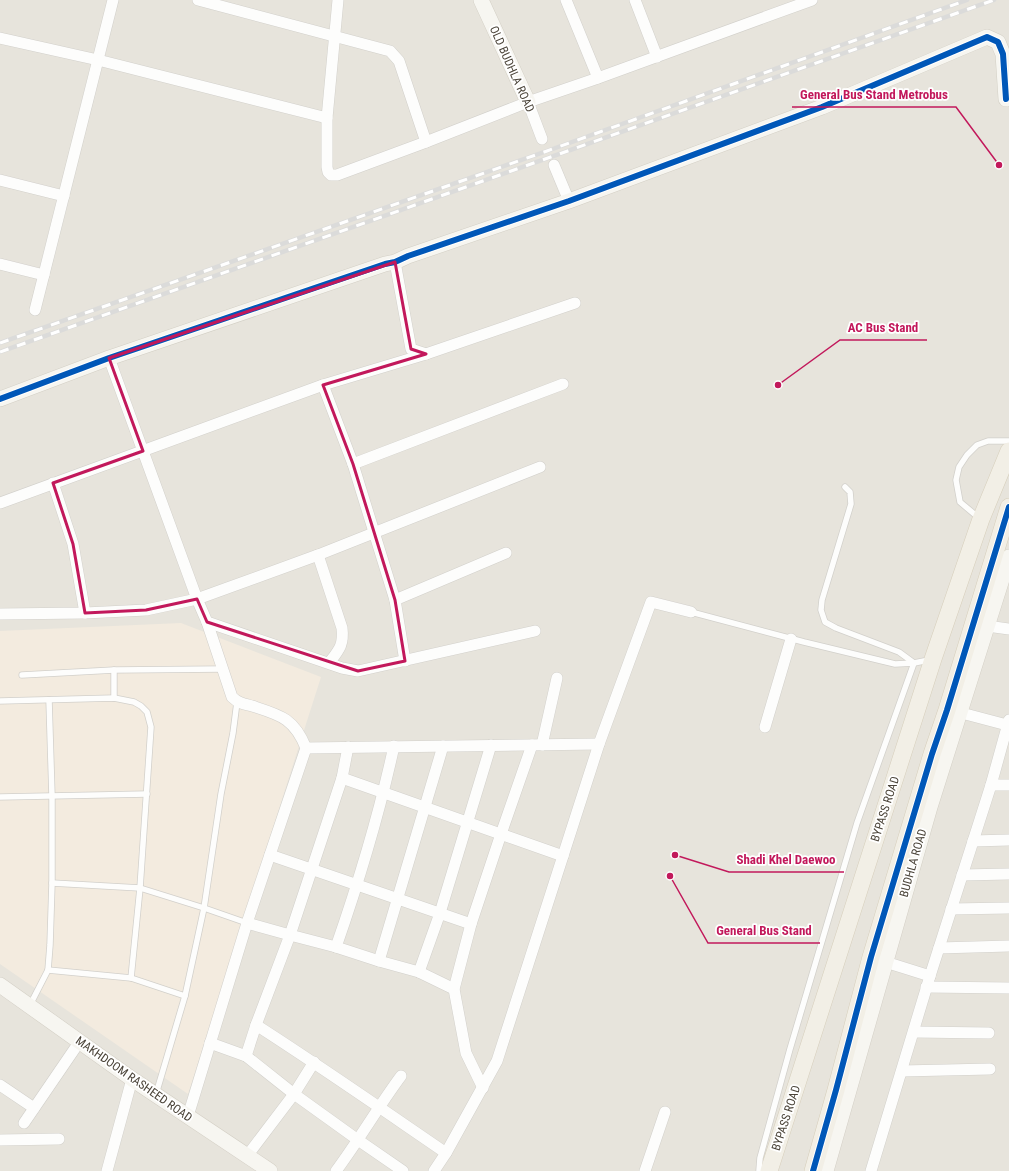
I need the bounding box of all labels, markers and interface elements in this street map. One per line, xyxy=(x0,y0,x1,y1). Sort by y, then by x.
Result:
street label: OLD BUDHLA ROAD xyxy=(487,24,537,114)
callout: General Bus Stand Metrobus xyxy=(792,82,956,107)
text: General Bus Stand Metrobus xyxy=(800,87,948,102)
callout: AC Bus Stand xyxy=(840,315,927,340)
text: AC Bus Stand xyxy=(848,320,918,335)
street label: BYPASS ROAD xyxy=(868,774,902,843)
street label: BUDHLA ROAD xyxy=(897,827,929,899)
callout: Shadi Khel Daewoo xyxy=(729,847,844,872)
text: Shadi Khel Daewoo xyxy=(736,852,836,867)
callout: General Bus Stand xyxy=(708,918,820,943)
text: General Bus Stand xyxy=(716,923,812,938)
street label: MAKHDOOM RASHEED ROAD xyxy=(73,1033,195,1125)
street label: BYPASS ROAD xyxy=(769,1083,803,1152)

